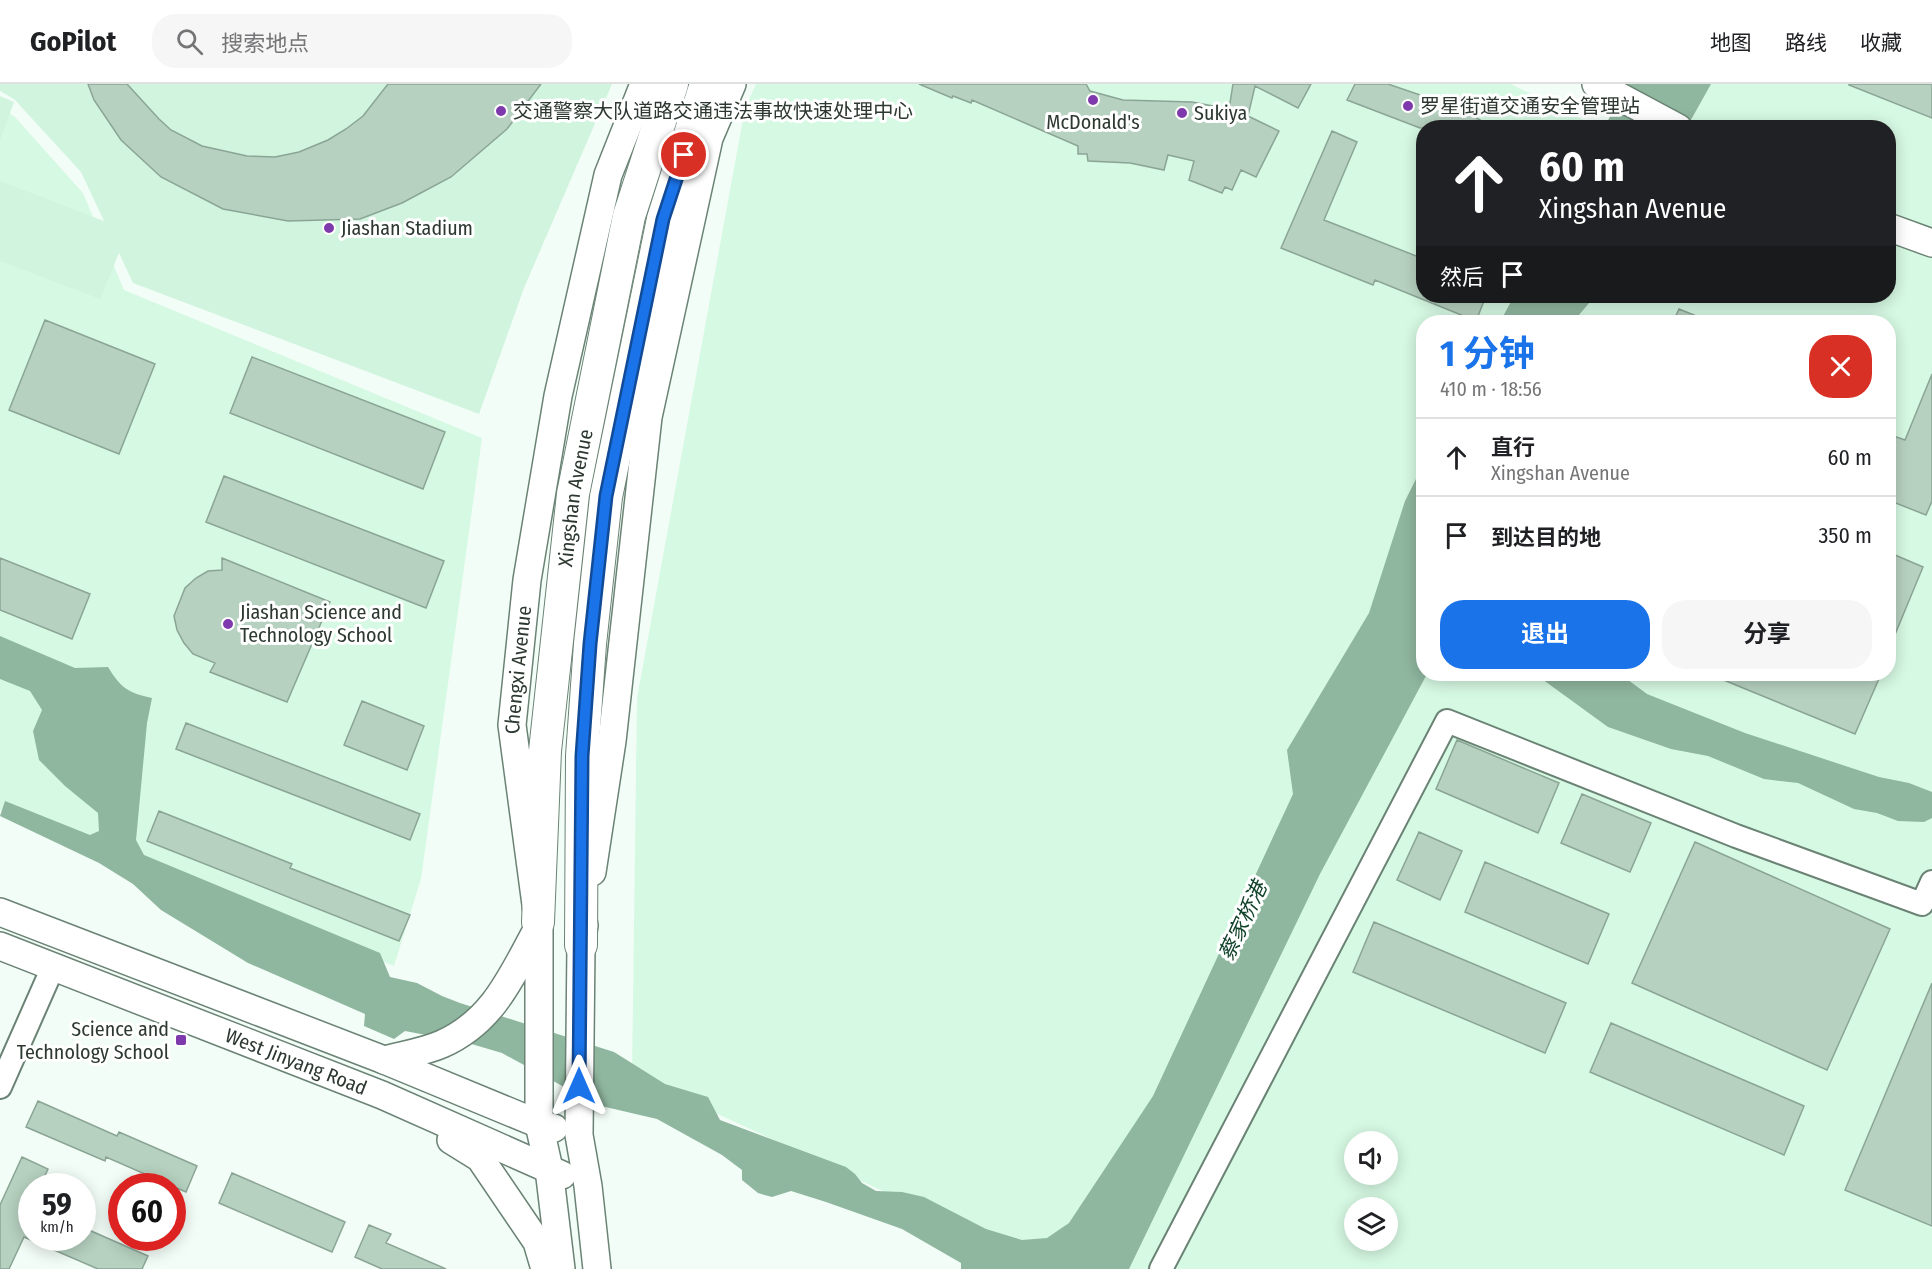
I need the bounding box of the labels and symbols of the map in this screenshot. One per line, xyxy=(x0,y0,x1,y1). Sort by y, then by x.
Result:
marker: McDonald's xyxy=(1086,93,1100,107)
place label: 罗星街道交通安全管理站 xyxy=(1420,94,1640,118)
place label: 交通警察大队道路交通违法事故快速处理中心 xyxy=(513,99,913,123)
marker: 罗星街道交通安全管理站 xyxy=(1401,99,1415,113)
place label: Sukiya xyxy=(1194,101,1247,125)
marker: 交通警察大队道路交通违法事故快速处理中心 xyxy=(494,104,508,118)
marker: Sukiya xyxy=(1175,106,1189,120)
place label: McDonald's xyxy=(1046,110,1140,134)
pin xyxy=(658,129,709,180)
place label: Jiashan Stadium xyxy=(341,216,473,240)
marker: Jiashan Stadium xyxy=(322,221,336,235)
street label: Xingshan Avenue xyxy=(553,427,598,568)
place label: Jiashan Science and Technology School xyxy=(240,600,402,647)
street label: Chengxi Avenue xyxy=(500,604,536,736)
marker: Jiashan Science and Technology School xyxy=(221,617,235,631)
water label: 蔡家桥港 xyxy=(1213,875,1274,965)
place label: Science and Technology School xyxy=(17,1017,169,1064)
street label: West Jinyang Road xyxy=(222,1023,370,1100)
marker: Science and Technology School xyxy=(174,1033,188,1047)
position arrow xyxy=(547,1054,611,1118)
speed limit sign: 60 xyxy=(108,1173,186,1251)

